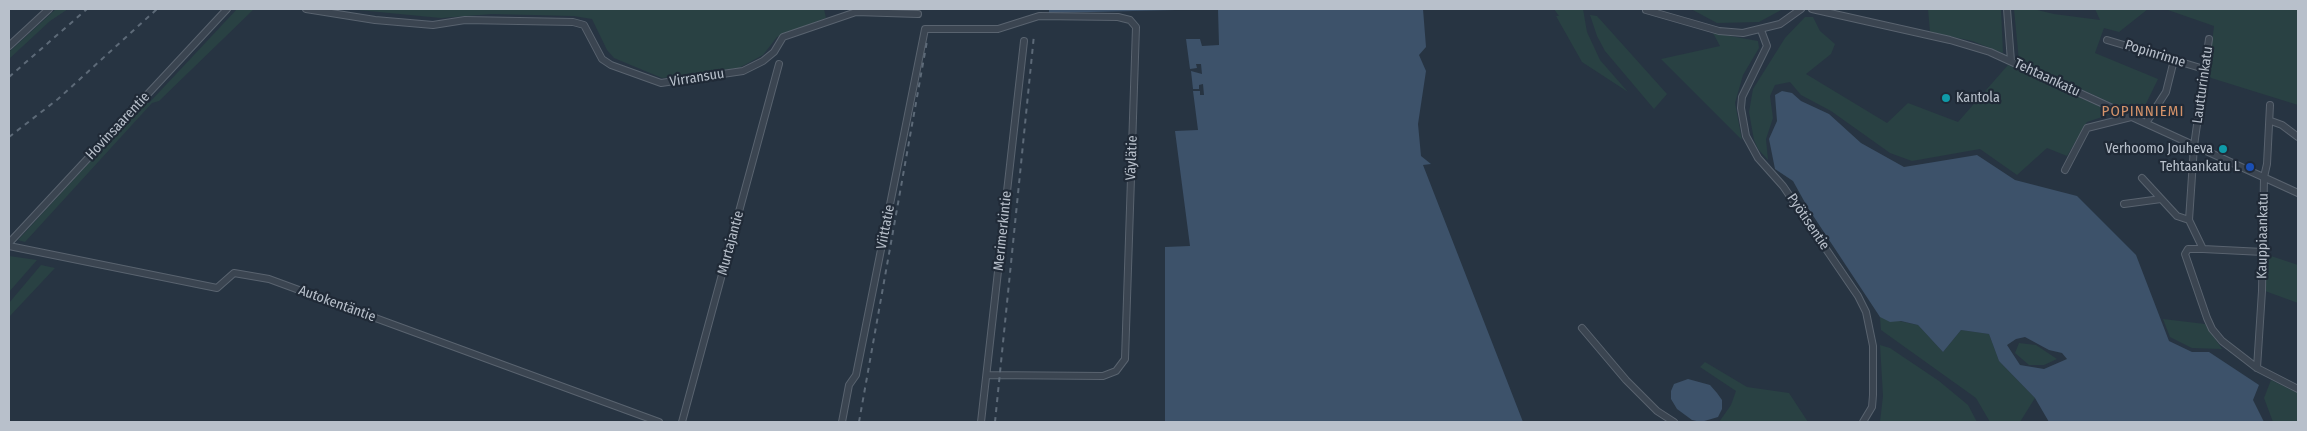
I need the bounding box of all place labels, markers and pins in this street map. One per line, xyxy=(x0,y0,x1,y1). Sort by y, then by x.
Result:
place label: Kantola xyxy=(1956,90,2000,106)
marker: Kantola xyxy=(1940,92,1952,104)
place label: Verhoomo Jouheva xyxy=(2105,141,2213,157)
marker: Verhoomo Jouheva xyxy=(2217,143,2229,155)
place label: Tehtaankatu L xyxy=(2160,159,2240,175)
marker: Tehtaankatu L xyxy=(2244,161,2256,173)

